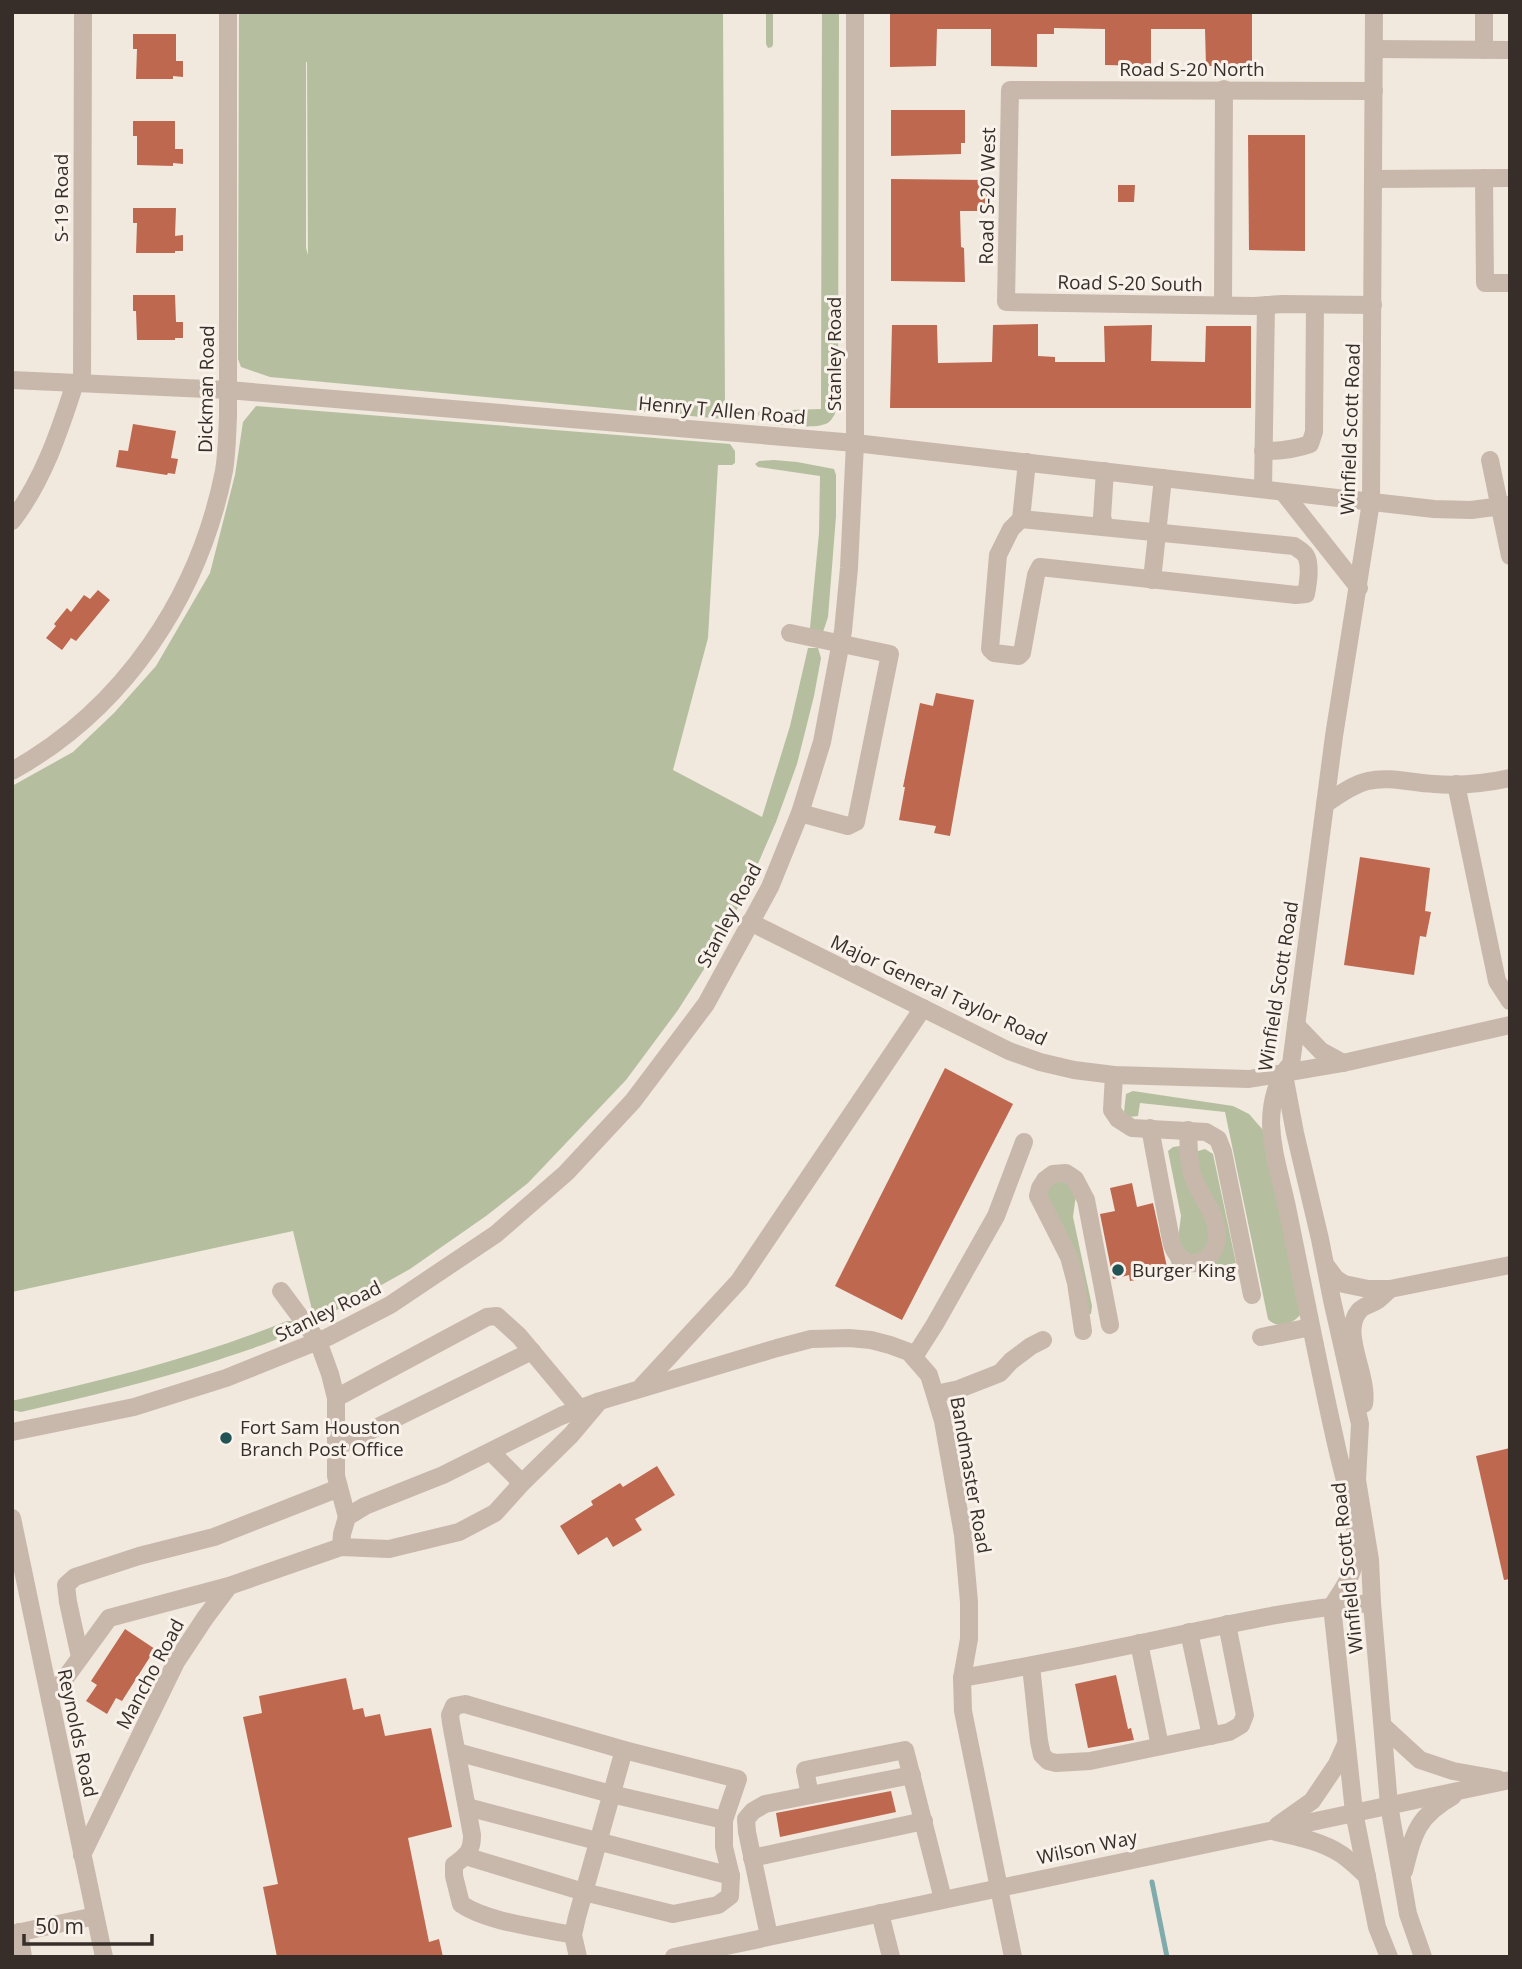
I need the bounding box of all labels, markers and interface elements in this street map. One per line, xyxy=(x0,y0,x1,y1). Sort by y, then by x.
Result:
street label: Road S-20 North xyxy=(1119,56,1265,82)
street label: Road S-20 West xyxy=(973,127,1001,265)
street label: S-19 Road xyxy=(48,154,74,242)
street label: Road S-20 South xyxy=(1057,269,1203,297)
street label: Stanley Road xyxy=(821,297,847,411)
street label: Dickman Road xyxy=(192,325,220,453)
street label: Winfield Scott Road xyxy=(1334,343,1366,515)
street label: Henry T Allen Road xyxy=(637,390,807,430)
street label: Stanley Road xyxy=(691,858,767,972)
street label: Winfield Scott Road xyxy=(1252,899,1304,1073)
street label: Major General Taylor Road xyxy=(826,928,1052,1052)
place label: Burger King xyxy=(1132,1257,1236,1283)
marker: Burger King xyxy=(1110,1262,1126,1278)
street label: Stanley Road xyxy=(271,1274,385,1348)
street label: Bandmaster Road xyxy=(944,1395,998,1555)
place label: Fort Sam Houston Branch Post Office xyxy=(240,1414,404,1462)
marker: Fort Sam Houston Branch Post Office xyxy=(218,1430,234,1446)
street label: Winfield Scott Road xyxy=(1325,1481,1369,1655)
street label: Mancho Road xyxy=(110,1614,190,1734)
street label: Reynolds Road xyxy=(52,1666,104,1800)
street label: Wilson Way xyxy=(1034,1824,1140,1870)
scale bar xyxy=(24,1902,152,1946)
text: 50 m xyxy=(35,1912,84,1940)

